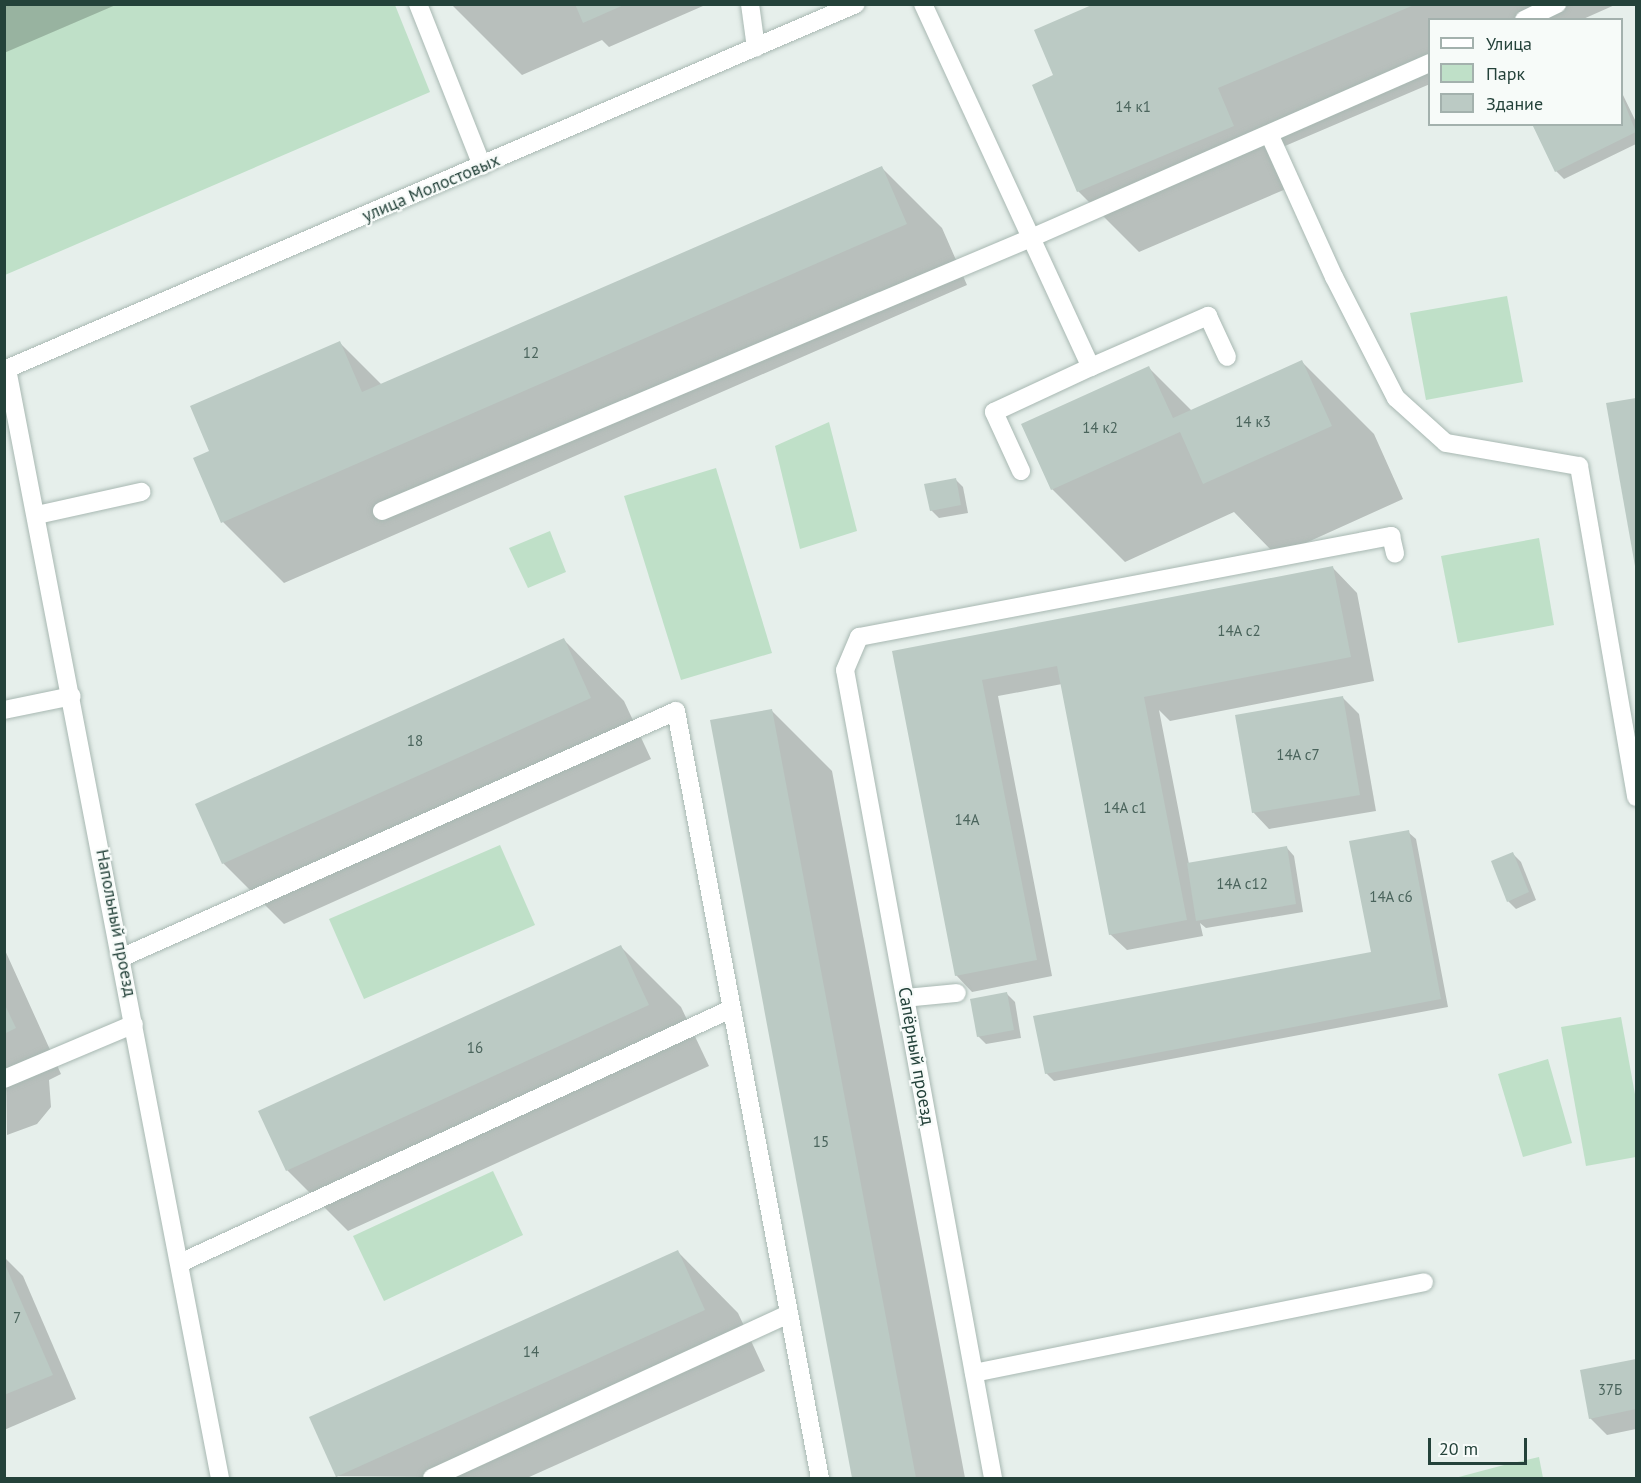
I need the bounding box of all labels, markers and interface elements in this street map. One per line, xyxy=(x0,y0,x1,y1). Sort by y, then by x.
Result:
legend xyxy=(1428,18,1623,126)
text: Улица xyxy=(1486,32,1532,55)
text: Парк xyxy=(1486,62,1525,85)
text: Здание xyxy=(1486,92,1543,115)
house number: 14 к1 xyxy=(1115,98,1151,116)
street label: улица Молостовых xyxy=(359,149,503,227)
house number: 12 xyxy=(523,344,539,362)
house number: 14 к3 xyxy=(1235,413,1271,431)
house number: 14 к2 xyxy=(1082,419,1118,437)
house number: 14А с2 xyxy=(1217,622,1261,640)
house number: 18 xyxy=(407,732,423,750)
house number: 14А с7 xyxy=(1276,746,1320,764)
house number: 14А с1 xyxy=(1103,799,1147,817)
house number: 14А xyxy=(954,811,980,829)
street label: Напольный проезд xyxy=(91,847,141,999)
house number: 14А с12 xyxy=(1216,875,1268,893)
house number: 14А с6 xyxy=(1369,888,1413,906)
street label: Сапёрный проезд xyxy=(893,985,939,1127)
house number: 16 xyxy=(467,1039,483,1057)
house number: 15 xyxy=(813,1133,829,1151)
house number: 7 xyxy=(13,1309,21,1327)
house number: 14 xyxy=(523,1343,539,1361)
house number: 37Б xyxy=(1598,1381,1622,1399)
scale bar xyxy=(1431,1426,1530,1464)
text: 20 m xyxy=(1439,1437,1478,1460)

